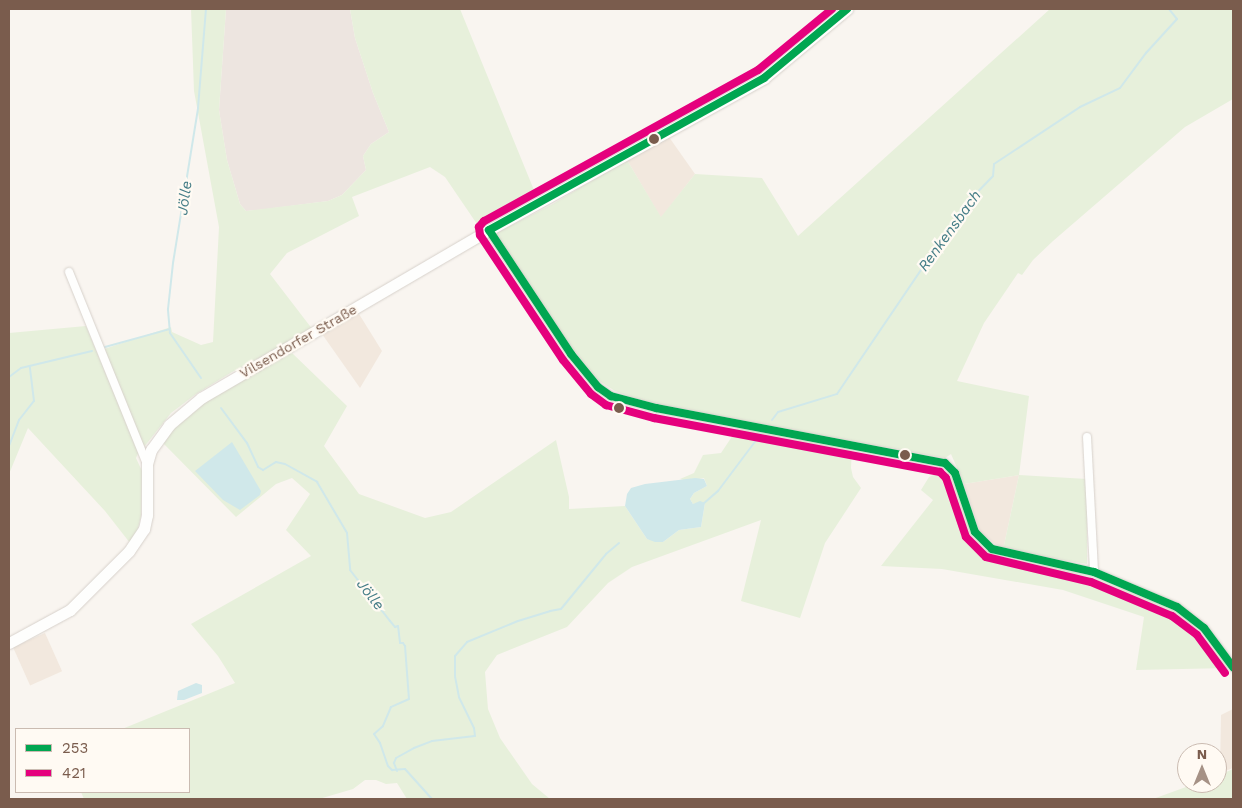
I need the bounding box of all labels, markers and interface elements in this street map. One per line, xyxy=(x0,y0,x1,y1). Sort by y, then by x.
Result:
unlabelled marker xyxy=(649,134,659,144)
water label: Jölle xyxy=(174,180,196,216)
water label: Renkensbach xyxy=(915,187,985,275)
street label: Vilsendorfer Straße xyxy=(236,300,360,382)
unlabelled marker xyxy=(614,403,624,413)
unlabelled marker xyxy=(900,450,910,460)
water label: Jölle xyxy=(352,576,388,614)
legend xyxy=(15,728,190,793)
text: 253 xyxy=(62,739,88,757)
north arrow xyxy=(1177,743,1227,793)
text: N xyxy=(1197,746,1207,762)
text: 421 xyxy=(62,764,86,782)

